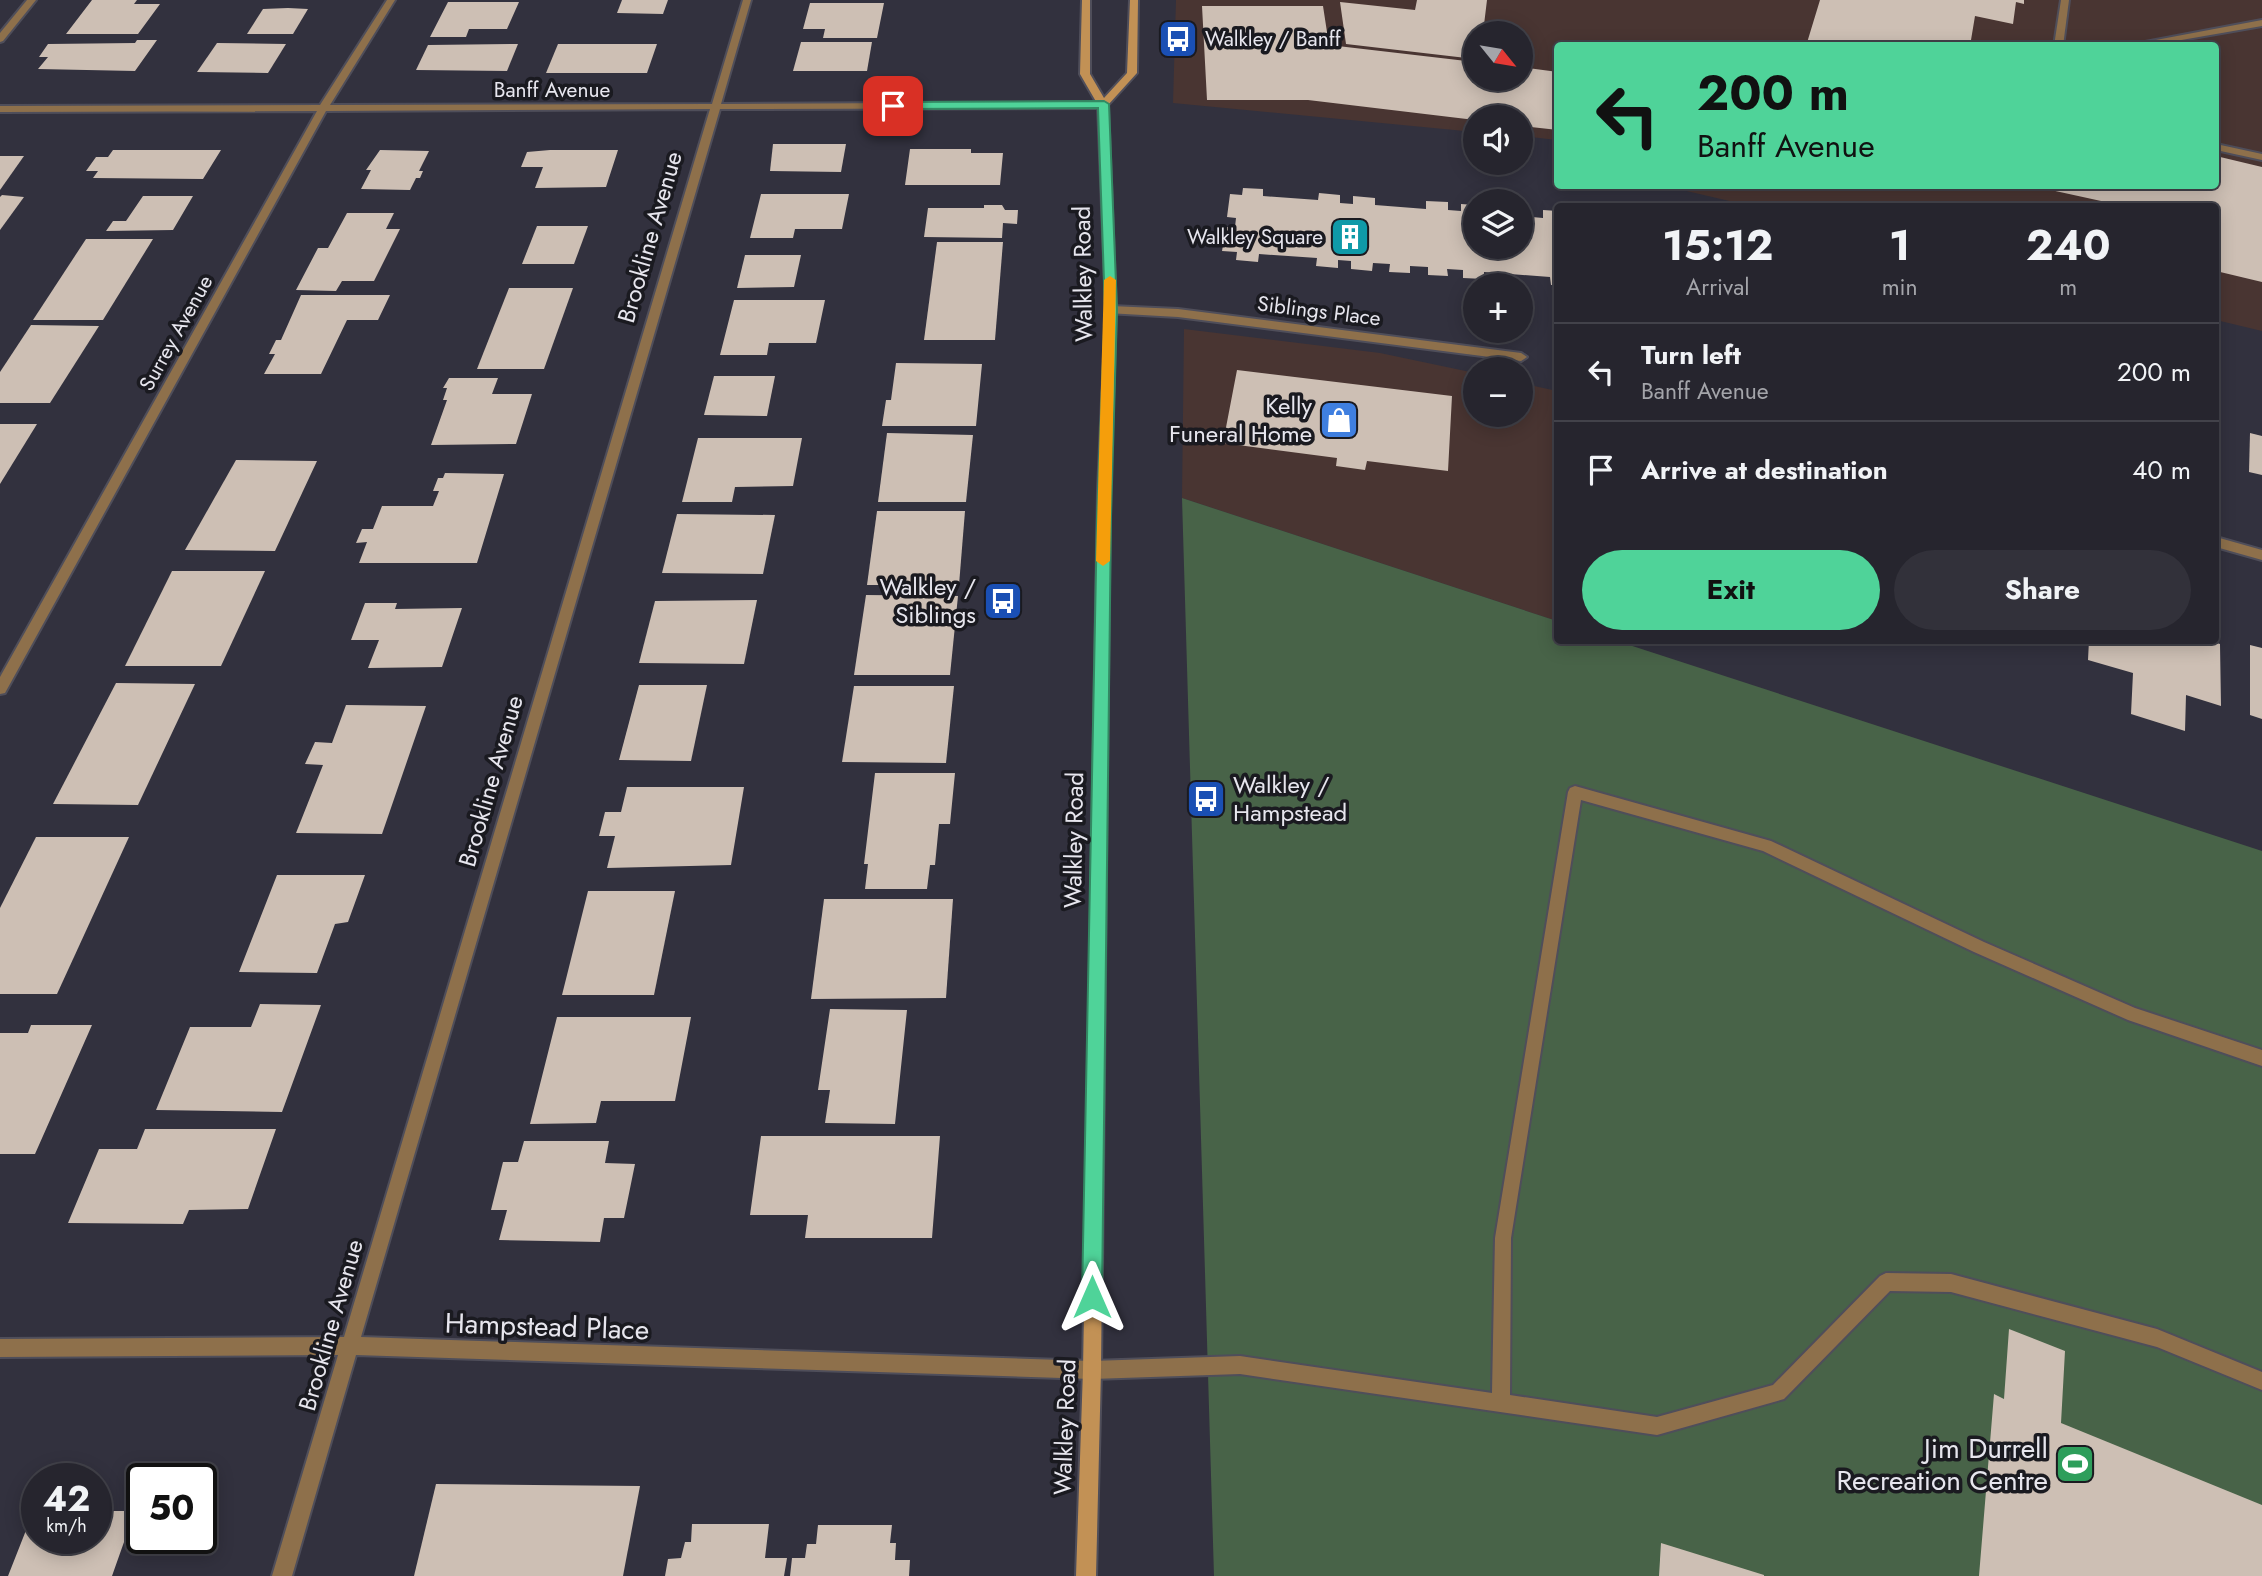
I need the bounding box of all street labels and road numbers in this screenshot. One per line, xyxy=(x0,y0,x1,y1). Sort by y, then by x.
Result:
street label: Banff Avenue xyxy=(494,75,610,105)
street label: Brookline Avenue xyxy=(608,147,691,327)
street label: Walkley Road xyxy=(1064,206,1101,342)
street label: Surrey Avenue xyxy=(132,270,220,396)
street label: Siblings Place xyxy=(1255,289,1383,333)
street label: Brookline Avenue xyxy=(449,691,532,871)
street label: Walkley Road xyxy=(1055,772,1092,908)
street label: Brookline Avenue xyxy=(289,1235,372,1415)
street label: Hampstead Place xyxy=(444,1302,650,1351)
street label: Walkley Road xyxy=(1045,1358,1084,1496)

